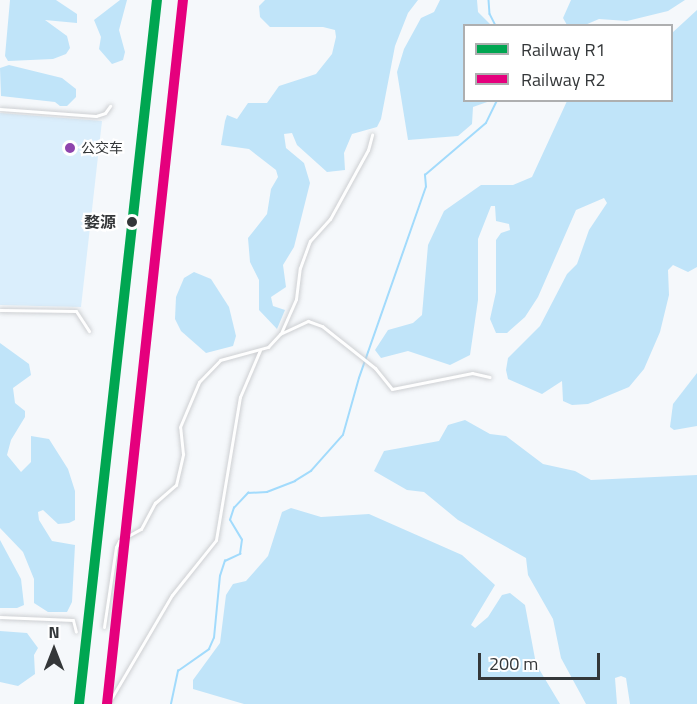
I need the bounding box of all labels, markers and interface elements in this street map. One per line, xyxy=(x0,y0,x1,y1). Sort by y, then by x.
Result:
legend xyxy=(463,24,673,102)
text: Railway R1 xyxy=(521,36,606,63)
text: Railway R2 xyxy=(521,66,606,93)
place label: 公交车 xyxy=(81,140,123,156)
marker: 公交车 xyxy=(64,142,76,154)
marker: 婺源 xyxy=(121,211,143,233)
place label: 婺源 xyxy=(84,212,116,232)
north arrow xyxy=(24,620,84,680)
text: N xyxy=(48,620,60,644)
scale bar xyxy=(481,641,602,679)
text: 200 m xyxy=(489,650,538,677)

